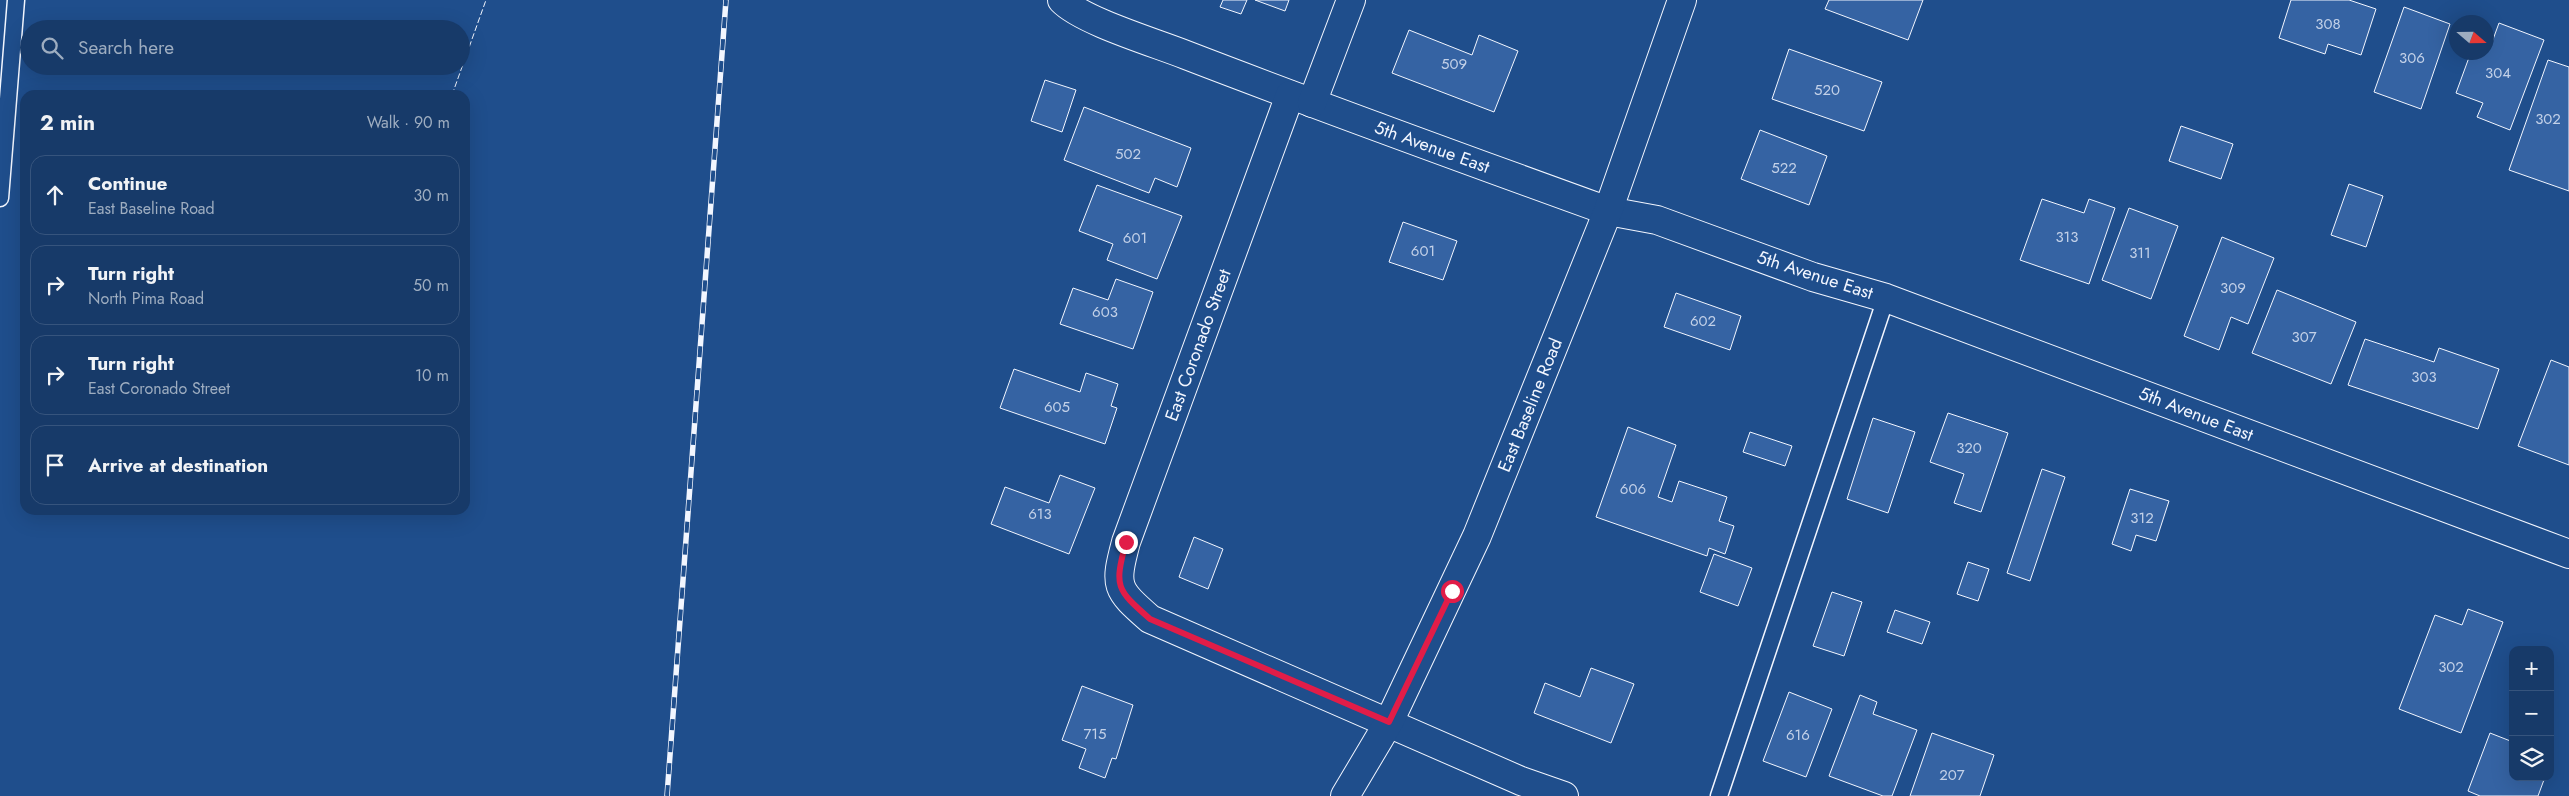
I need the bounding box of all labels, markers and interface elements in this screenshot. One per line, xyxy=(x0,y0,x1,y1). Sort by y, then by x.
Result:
house number: 308 xyxy=(2315,13,2341,35)
north arrow xyxy=(2449,15,2494,60)
search box xyxy=(20,20,470,75)
icon: search xyxy=(38,34,66,62)
text: Search here xyxy=(78,34,174,61)
house number: 306 xyxy=(2399,47,2425,69)
house number: 509 xyxy=(1441,53,1467,75)
house number: 304 xyxy=(2485,62,2511,84)
house number: 520 xyxy=(1814,79,1840,101)
text: 2 min xyxy=(40,108,95,138)
house number: 302 xyxy=(2535,108,2561,130)
text: Walk · 90 m xyxy=(367,111,450,134)
street label: 5th Avenue East xyxy=(1371,114,1494,180)
house number: 502 xyxy=(1115,143,1141,165)
house number: 522 xyxy=(1771,157,1797,179)
text: Continue xyxy=(88,170,167,197)
icon: ahead xyxy=(41,181,69,209)
text: 30 m xyxy=(413,184,449,207)
text: East Baseline Road xyxy=(88,197,215,220)
house number: 313 xyxy=(2055,226,2079,248)
house number: 601 xyxy=(1123,227,1147,249)
house number: 601 xyxy=(1411,240,1435,262)
house number: 311 xyxy=(2129,242,2151,264)
street label: 5th Avenue East xyxy=(1753,244,1877,306)
text: Turn right xyxy=(88,260,174,287)
street label: East Coronado Street xyxy=(1158,265,1238,425)
icon: right xyxy=(41,271,69,299)
text: 50 m xyxy=(413,274,449,297)
house number: 309 xyxy=(2220,277,2246,299)
text: North Pima Road xyxy=(88,287,204,310)
house number: 603 xyxy=(1092,301,1118,323)
house number: 602 xyxy=(1690,310,1716,332)
house number: 307 xyxy=(2291,326,2317,348)
street label: East Baseline Road xyxy=(1491,334,1569,476)
text: Turn right xyxy=(88,350,174,377)
icon: right xyxy=(41,361,69,389)
text: 10 m xyxy=(415,364,449,387)
house number: 303 xyxy=(2411,366,2437,388)
text: East Coronado Street xyxy=(88,377,230,400)
street label: 5th Avenue East xyxy=(2135,380,2258,448)
house number: 605 xyxy=(1044,396,1070,418)
house number: 320 xyxy=(1956,437,1982,459)
icon: arrive xyxy=(41,451,69,479)
text: Arrive at destination xyxy=(88,452,268,479)
house number: 606 xyxy=(1620,478,1646,500)
house number: 613 xyxy=(1028,503,1052,525)
house number: 312 xyxy=(2130,507,2154,529)
route end xyxy=(1115,531,1138,554)
route start xyxy=(1441,580,1464,603)
map controls xyxy=(2509,646,2554,781)
button: + xyxy=(2509,646,2554,691)
house number: 302 xyxy=(2438,656,2464,678)
button: − xyxy=(2509,691,2554,736)
house number: 715 xyxy=(1083,723,1107,745)
house number: 616 xyxy=(1786,724,1810,746)
button: layers xyxy=(2509,736,2554,781)
house number: 207 xyxy=(1939,764,1965,786)

